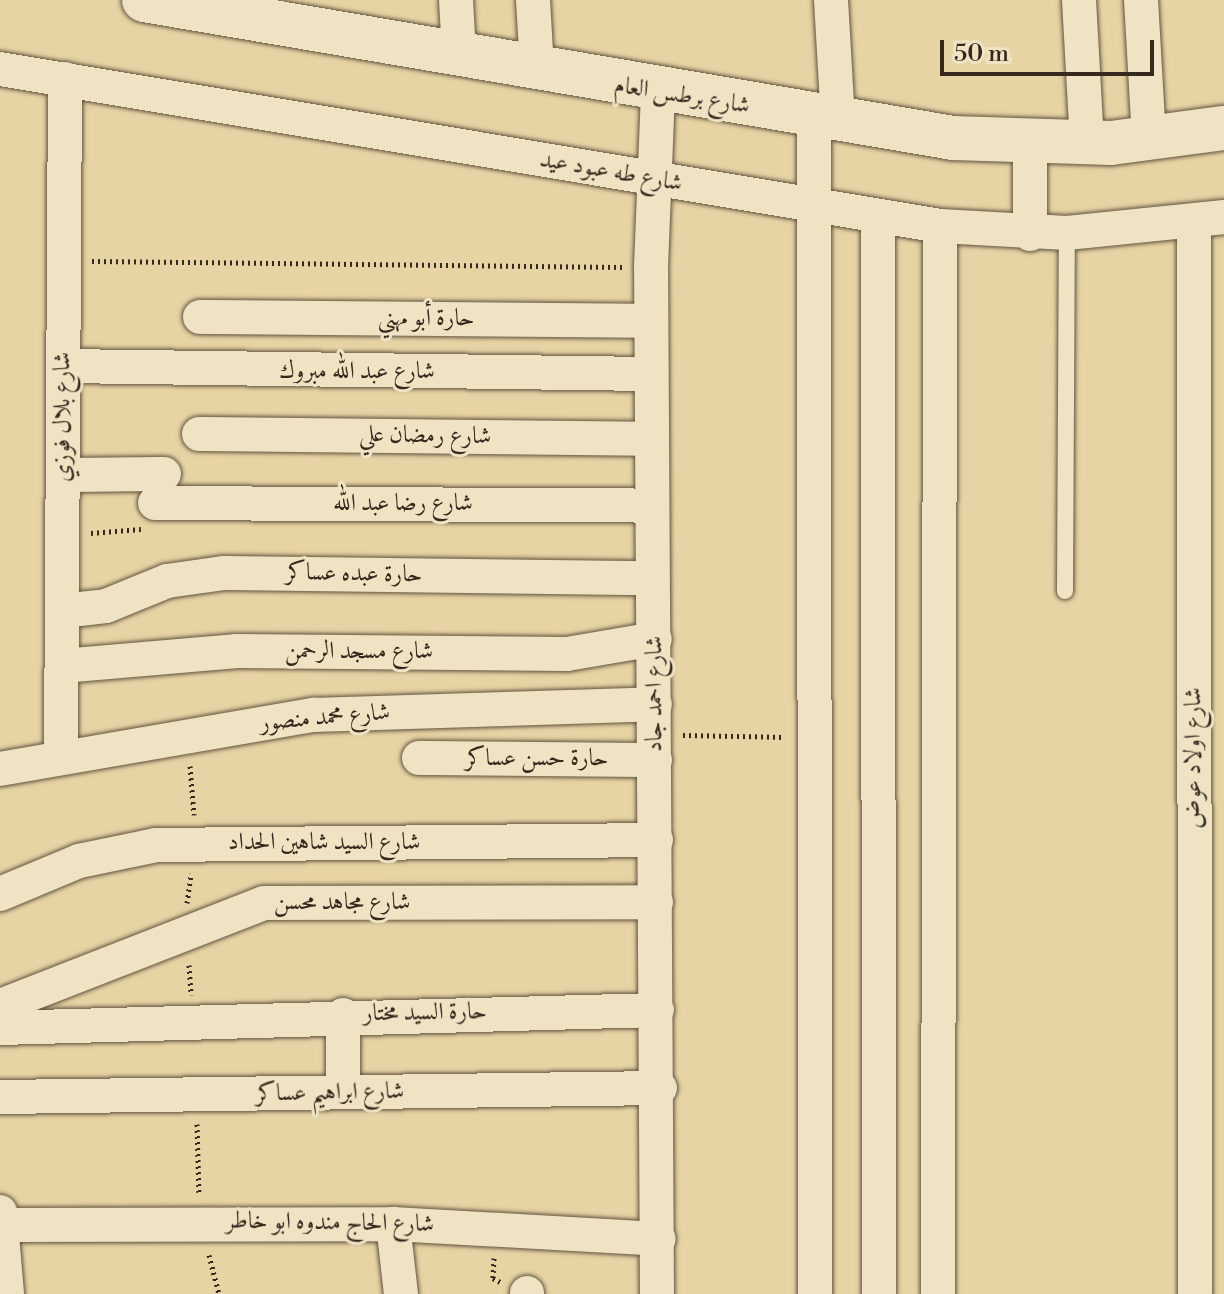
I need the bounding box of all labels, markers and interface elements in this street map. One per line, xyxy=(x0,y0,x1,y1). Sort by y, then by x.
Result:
scale bar xyxy=(944,24,1158,74)
text: 50 m xyxy=(954,39,1009,69)
street label: شارع برطس العام xyxy=(612,71,752,121)
street label: شارع طه عبود عيد xyxy=(537,145,685,199)
street label: حارة أبو مهني xyxy=(378,305,474,333)
street label: شارع بلال فوزي xyxy=(49,352,77,482)
street label: شارع عبد الله مبروك xyxy=(279,358,435,386)
street label: شارع رمضان علي xyxy=(359,420,491,452)
street label: شارع رضا عبد الله xyxy=(333,490,473,518)
street label: حارة عبده عساكر xyxy=(285,558,423,590)
street label: شارع احمد جاد xyxy=(641,636,669,752)
street label: شارع مسجد الرحمن xyxy=(285,638,433,666)
street label: شارع اولاد عوض xyxy=(1180,687,1208,829)
street label: شارع محمد منصور xyxy=(259,698,391,738)
street label: حارة حسن عساكر xyxy=(465,745,609,773)
street label: شارع السيد شاهين الحداد xyxy=(228,829,420,857)
street label: شارع مجاهد محسن xyxy=(274,889,410,917)
street label: حارة السيد مختار xyxy=(363,998,487,1028)
street label: شارع ابراهيم عساكر xyxy=(256,1077,404,1109)
street label: شارع الحاج مندوه ابو خاطر xyxy=(226,1207,434,1239)

